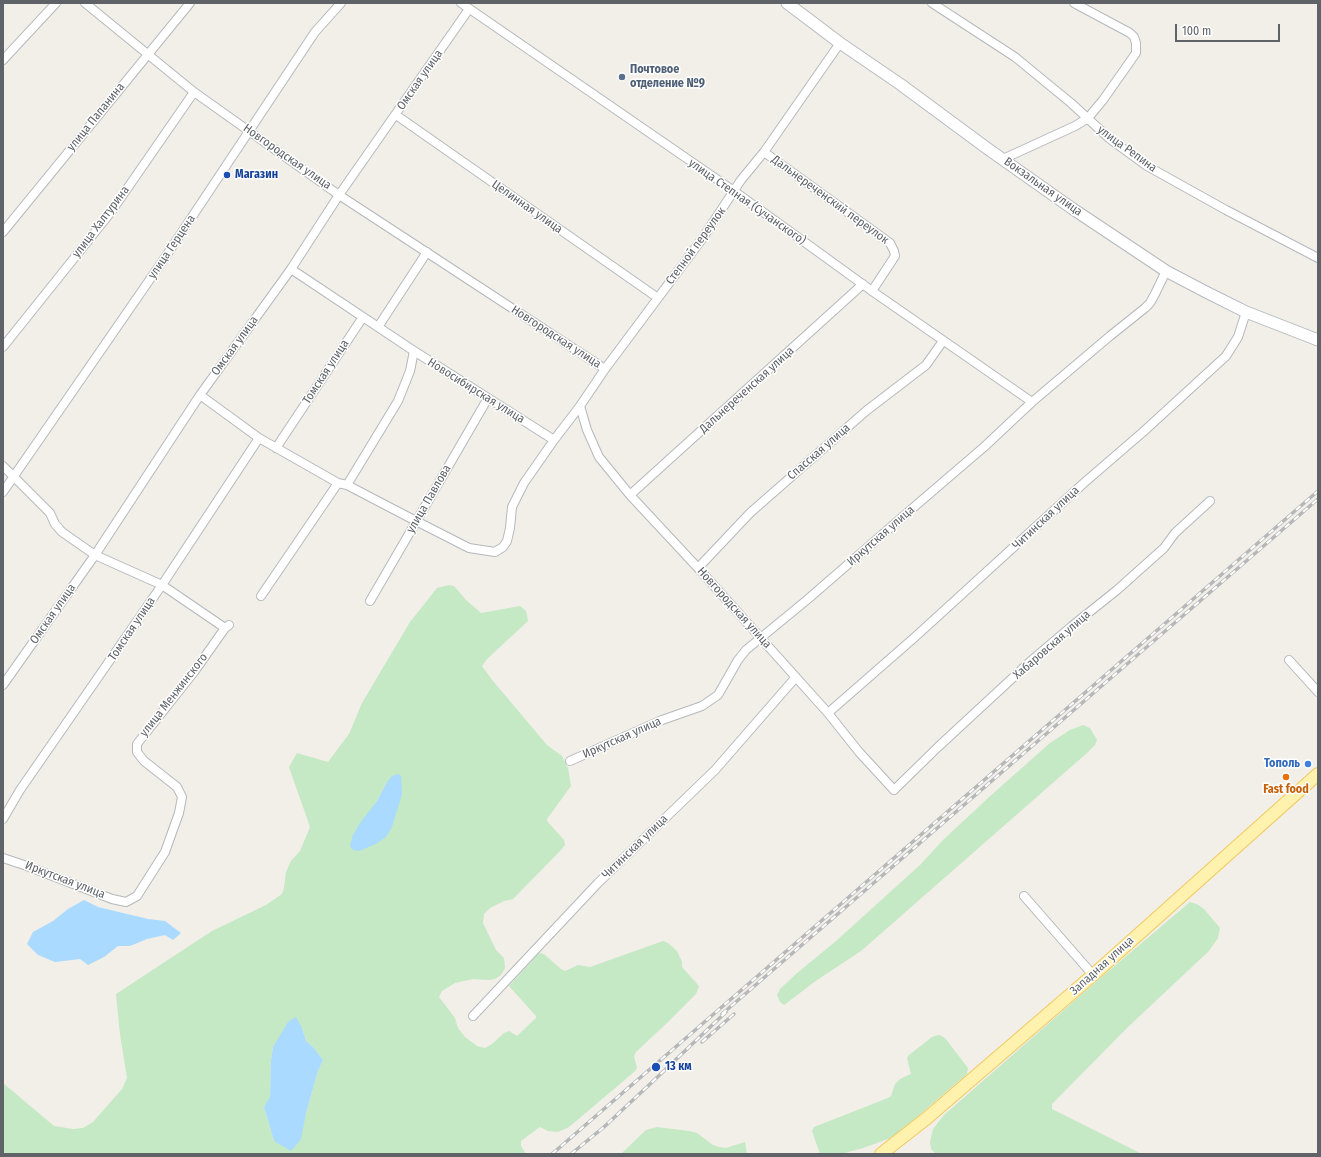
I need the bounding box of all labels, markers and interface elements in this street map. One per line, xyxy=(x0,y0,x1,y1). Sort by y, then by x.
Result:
scale bar xyxy=(1177,16,1282,42)
text: 100 m xyxy=(1182,24,1211,38)
street label: Омская улица xyxy=(394,47,446,113)
place label: Почтовое отделение №9 xyxy=(630,63,705,91)
marker: Почтовое отделение №9 xyxy=(617,72,627,82)
street label: улица Папанина xyxy=(64,80,128,154)
street label: Новгородская улица xyxy=(240,121,334,193)
street label: улица Репина xyxy=(1095,123,1159,175)
street label: Дальнереченский переулок xyxy=(769,153,891,247)
street label: Вокзальная улица xyxy=(1001,155,1085,219)
street label: улица Степная (Сучанского) xyxy=(686,156,808,248)
place label: Магазин xyxy=(235,168,278,182)
marker: Магазин xyxy=(222,170,232,180)
street label: Целинная улица xyxy=(489,177,565,237)
street label: улица Халтурина xyxy=(69,183,133,261)
street label: Степной переулок xyxy=(663,204,729,288)
street label: улица Герцена xyxy=(145,212,199,282)
street label: Новгородская улица xyxy=(508,303,604,371)
street label: Омская улица xyxy=(209,313,261,379)
street label: Томская улица xyxy=(300,337,352,407)
street label: Дальнереченская улица xyxy=(697,344,797,436)
street label: Новосибирская улица xyxy=(425,355,527,427)
street label: Спасская улица xyxy=(785,421,853,483)
street label: улица Павлова xyxy=(404,462,454,536)
street label: Читинская улица xyxy=(1010,483,1082,553)
street label: Иркутская улица xyxy=(844,503,918,569)
street label: Новгородская улица xyxy=(694,564,774,652)
street label: Омская улица xyxy=(27,581,79,647)
street label: Томская улица xyxy=(105,594,159,664)
street label: Хабаровская улица xyxy=(1010,608,1094,682)
street label: улица Менжинского xyxy=(137,650,211,740)
street label: Иркутская улица xyxy=(580,714,664,762)
place label: Тополь xyxy=(1264,757,1300,771)
marker: Тополь xyxy=(1303,759,1313,769)
marker: Fast food xyxy=(1281,772,1291,782)
place label: Fast food xyxy=(1263,783,1309,797)
street label: Читинская улица xyxy=(599,812,671,882)
street label: Иркутская улица xyxy=(23,858,107,902)
street label: Западная улица xyxy=(1067,934,1137,998)
place label: 13 км xyxy=(665,1060,692,1074)
marker: 13 км xyxy=(650,1061,662,1073)

